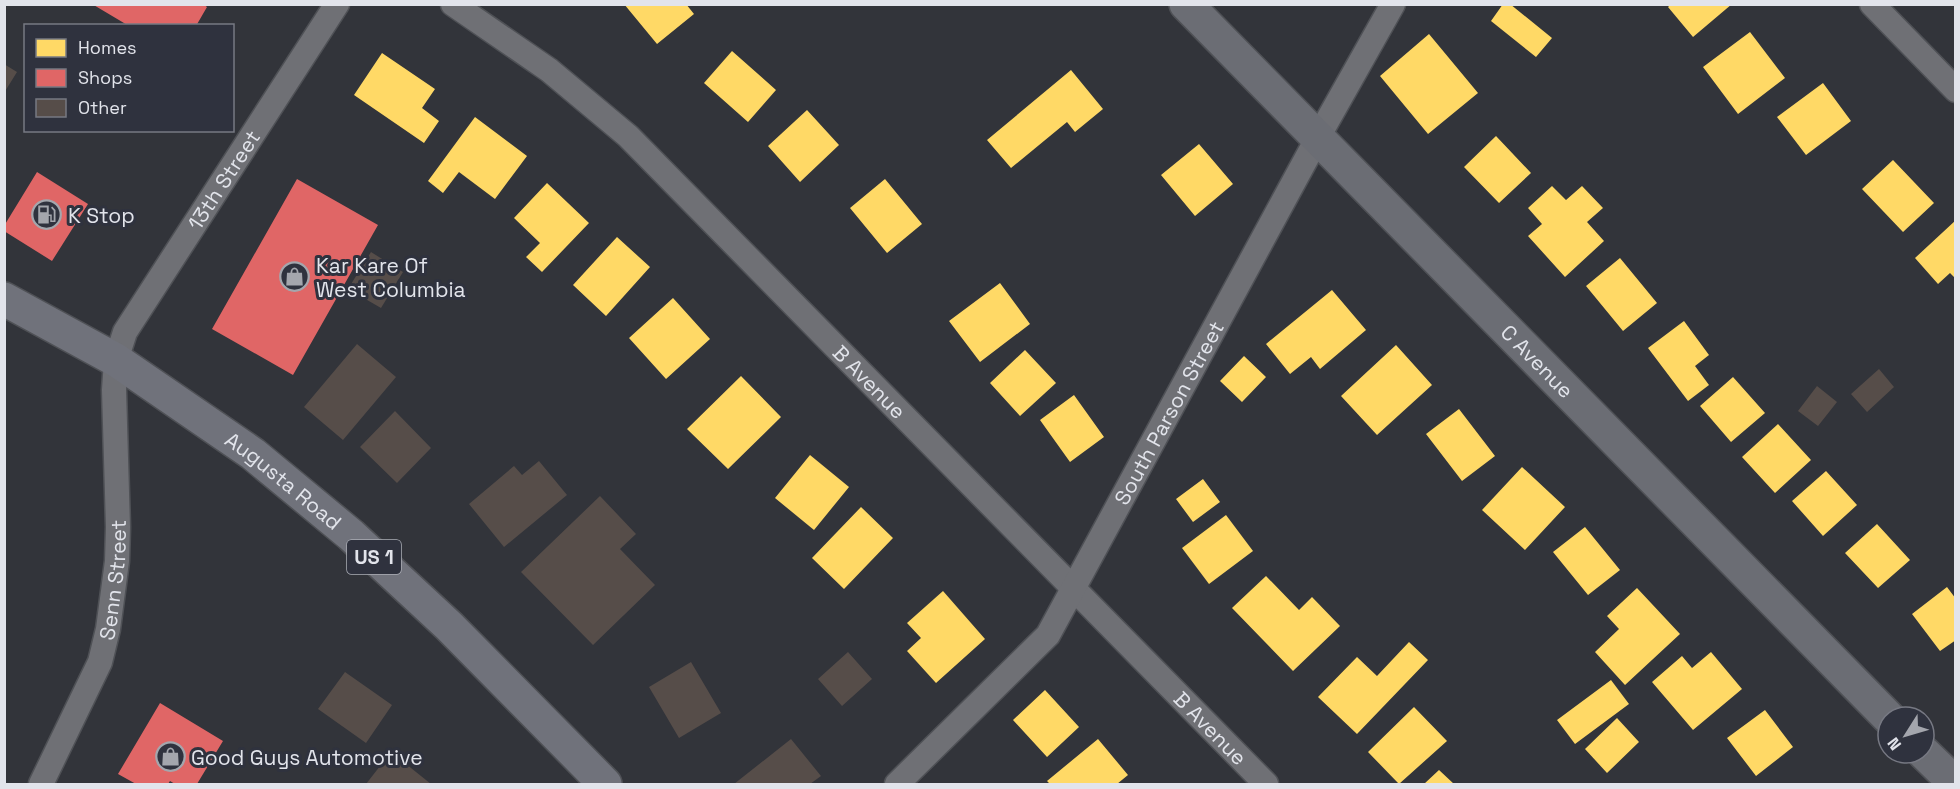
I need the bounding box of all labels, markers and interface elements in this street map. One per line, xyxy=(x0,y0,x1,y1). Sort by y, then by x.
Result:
legend xyxy=(24,24,234,132)
text: Homes xyxy=(78,36,137,59)
text: Shops xyxy=(78,66,132,89)
text: Other xyxy=(78,96,127,119)
street label: 13th Street xyxy=(181,125,266,235)
fuel station icon: K Stop xyxy=(31,199,63,231)
place label: K Stop xyxy=(68,202,135,229)
place label: Kar Kare Of West Columbia xyxy=(316,252,466,303)
shop icon: Kar Kare Of West Columbia xyxy=(279,261,311,293)
street label: South Parson Street xyxy=(1108,316,1229,509)
street label: C Avenue xyxy=(1495,318,1580,404)
street label: B Avenue xyxy=(827,339,912,424)
street label: Augusta Road xyxy=(220,426,347,535)
street label: Senn Street xyxy=(92,519,132,643)
road number: US 1 xyxy=(347,540,401,574)
street label: B Avenue xyxy=(1168,685,1253,771)
north arrow xyxy=(1876,705,1936,765)
text: N xyxy=(1883,733,1906,754)
shop icon: Good Guys Automotive xyxy=(154,741,186,773)
place label: Good Guys Automotive xyxy=(191,744,423,771)

